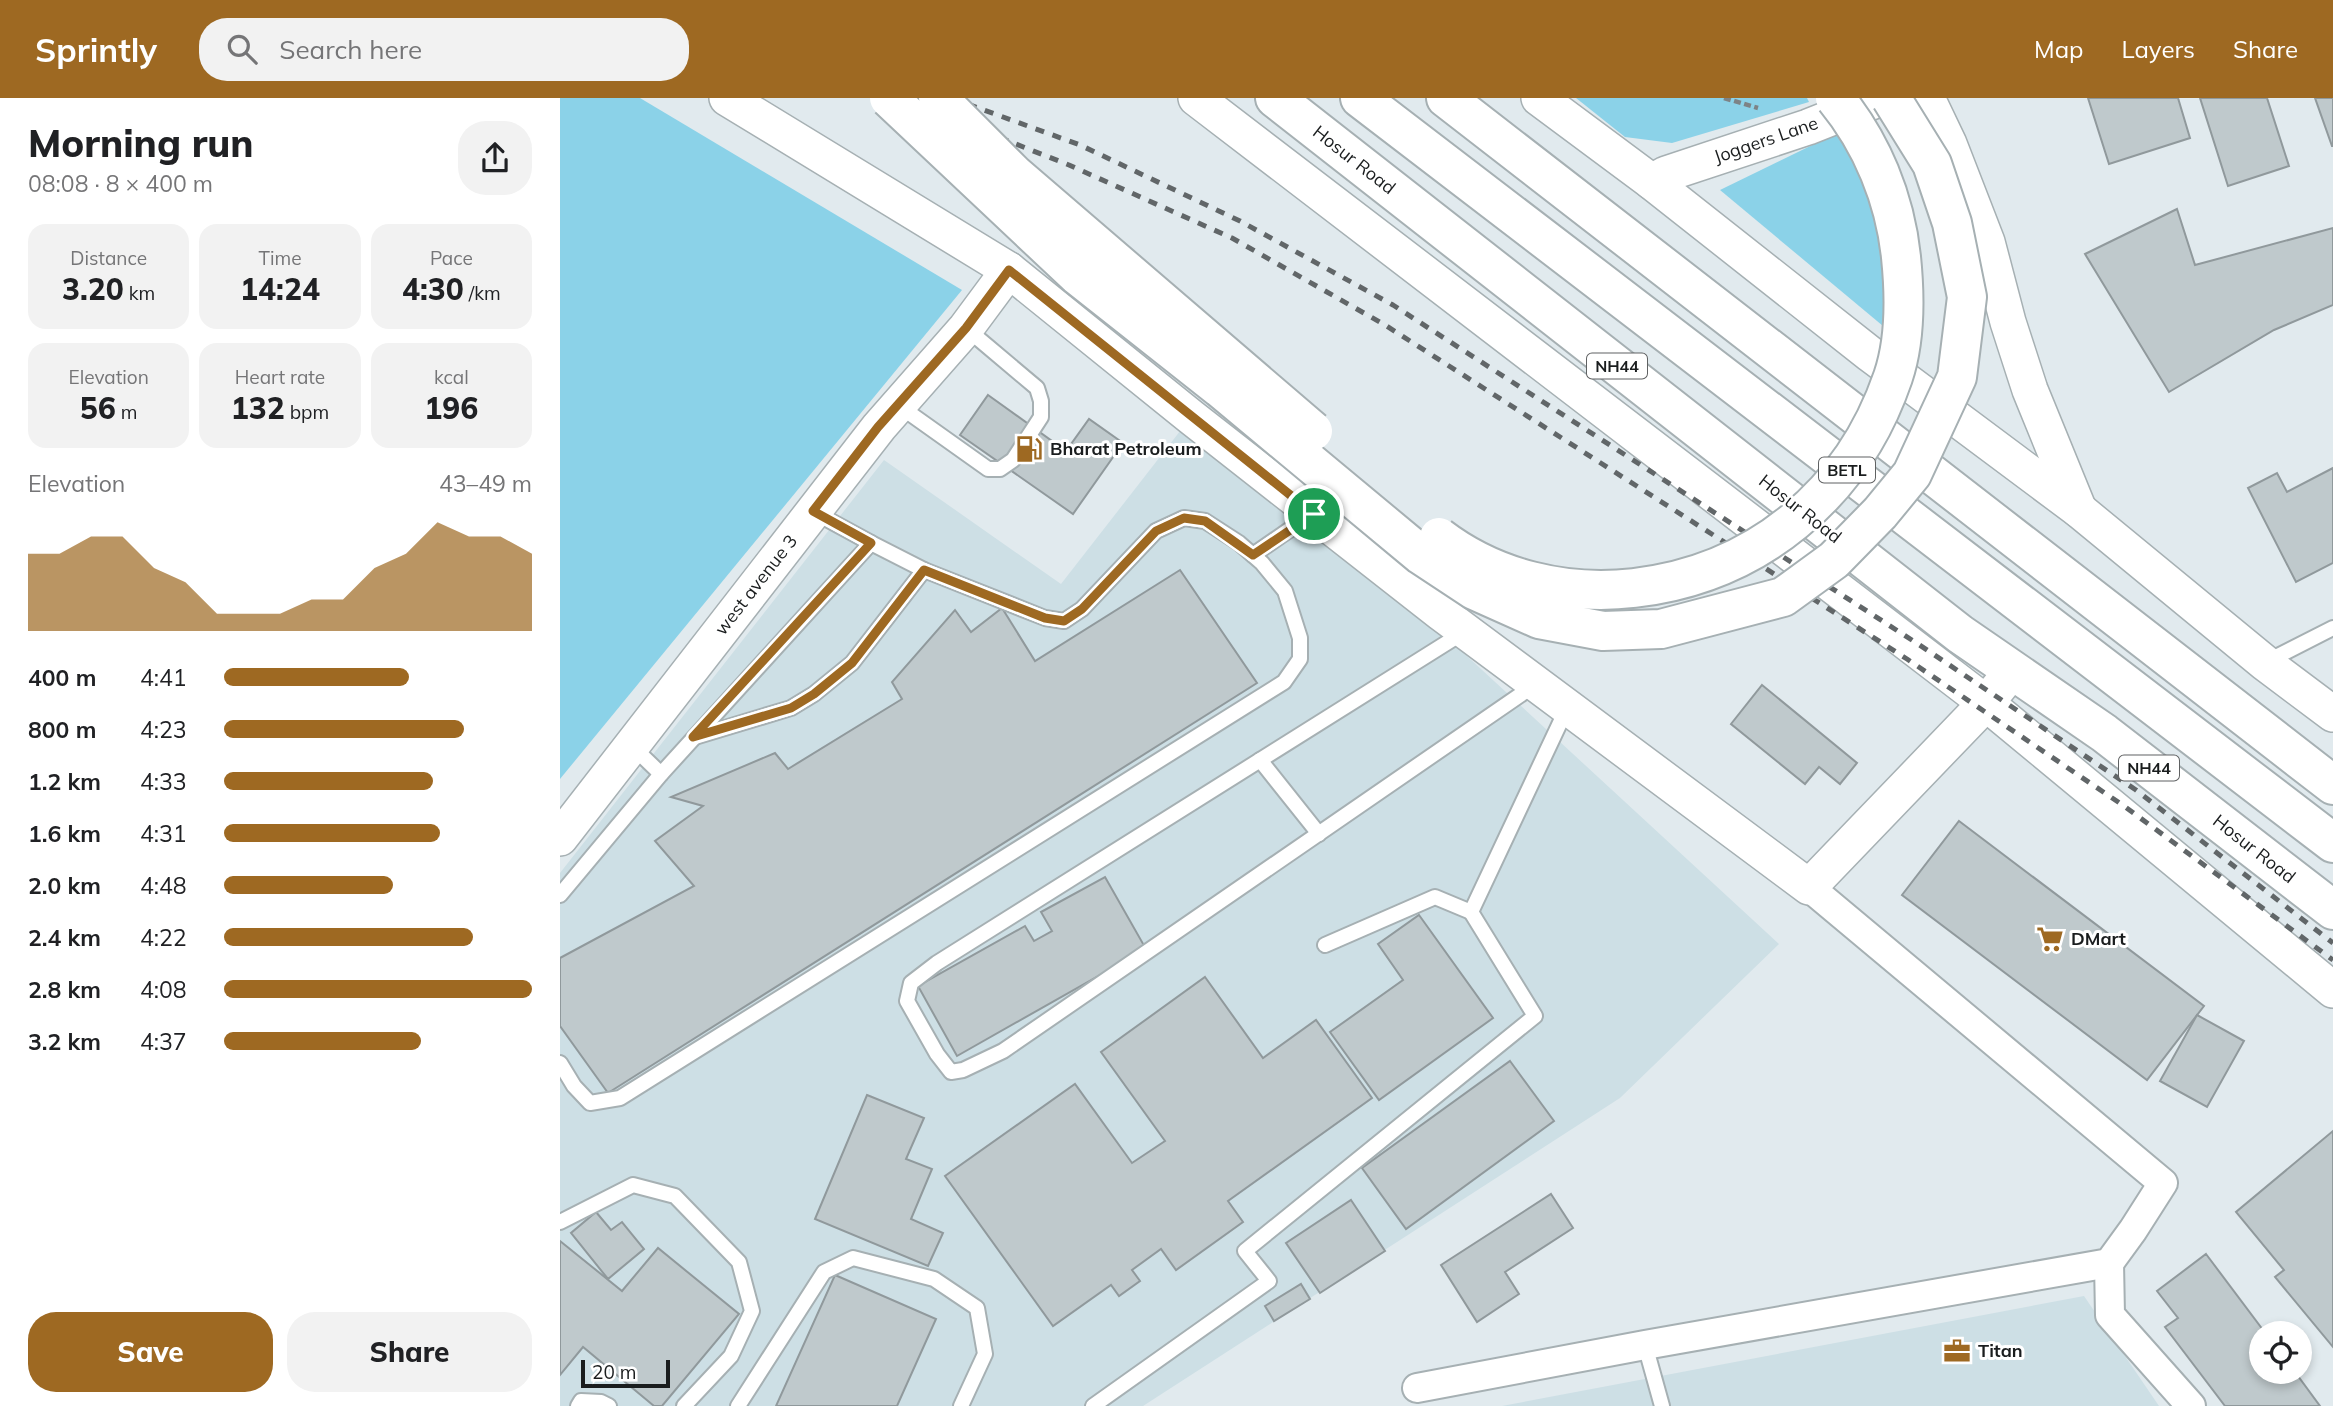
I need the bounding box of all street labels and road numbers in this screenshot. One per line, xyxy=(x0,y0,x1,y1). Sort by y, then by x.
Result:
street label: Joggers Lane xyxy=(1711,111,1821,168)
street label: Hosur Road xyxy=(1308,120,1400,199)
road number: NH44 xyxy=(1587,354,1647,378)
road number: BETL xyxy=(1819,458,1875,482)
street label: Hosur Road xyxy=(1754,469,1846,548)
street label: west avenue 3 xyxy=(709,530,802,640)
road number: NH44 xyxy=(2119,755,2179,780)
street label: Hosur Road xyxy=(2208,809,2300,888)

